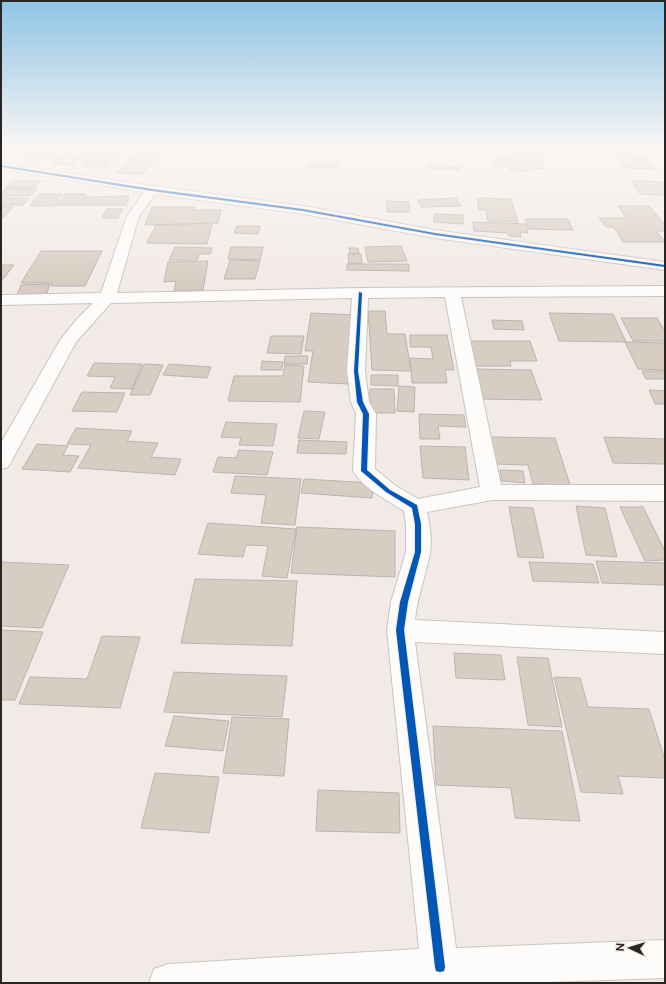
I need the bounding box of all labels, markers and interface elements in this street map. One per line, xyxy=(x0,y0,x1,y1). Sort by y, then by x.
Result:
north arrow xyxy=(610,928,650,968)
text: N xyxy=(614,943,626,952)

